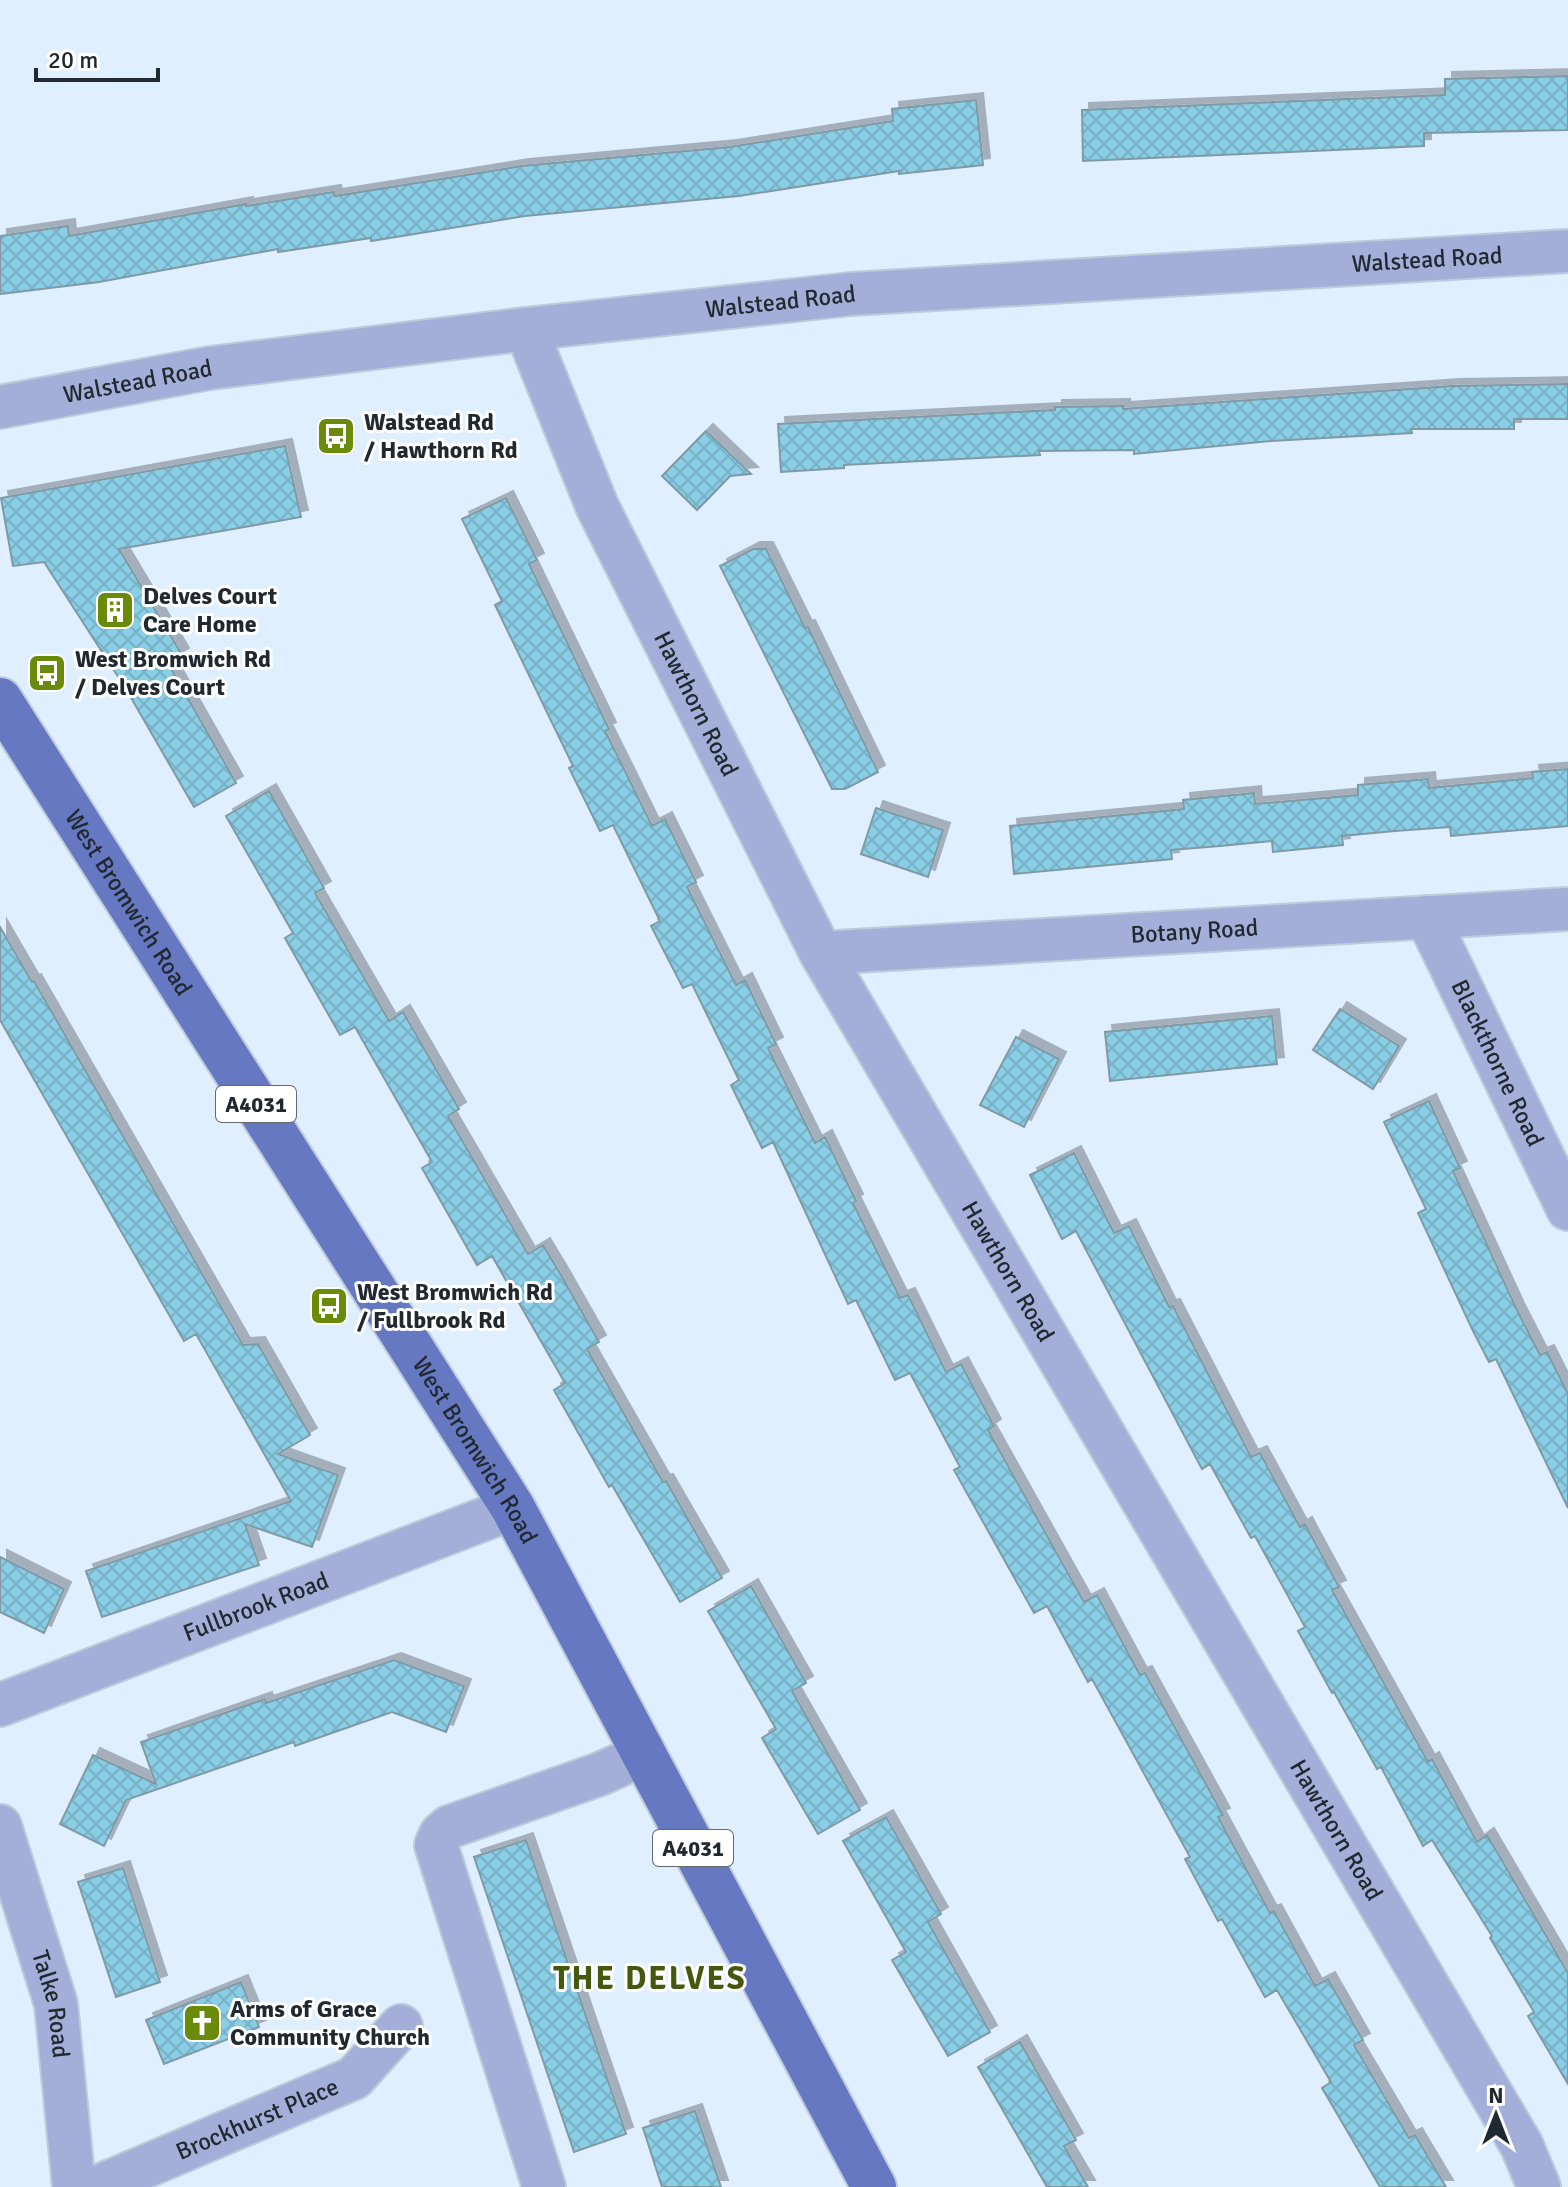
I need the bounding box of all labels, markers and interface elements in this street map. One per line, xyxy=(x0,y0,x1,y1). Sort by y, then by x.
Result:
scale bar xyxy=(36,32,158,82)
text: 20 m xyxy=(48,45,98,75)
street label: Walstead Road xyxy=(1351,240,1503,279)
street label: Walstead Road xyxy=(704,279,857,325)
street label: Walstead Road xyxy=(61,353,215,410)
place label: Walstead Rd / Hawthorn Rd xyxy=(364,407,518,465)
bus stop icon: Walstead Rd / Hawthorn Rd xyxy=(315,415,357,457)
place label: Delves Court Care Home xyxy=(143,581,277,639)
building icon: Delves Court Care Home xyxy=(94,589,136,631)
street label: Hawthorn Road xyxy=(647,626,745,781)
place label: West Bromwich Rd / Delves Court xyxy=(75,644,271,702)
bus stop icon: West Bromwich Rd / Delves Court xyxy=(26,652,68,694)
street label: West Bromwich Road xyxy=(58,804,199,1001)
street label: Botany Road xyxy=(1130,912,1259,950)
street label: Blackthorne Road xyxy=(1444,975,1550,1151)
road number: A4031 xyxy=(216,1086,296,1122)
street label: Hawthorn Road xyxy=(955,1196,1061,1347)
place label: West Bromwich Rd / Fullbrook Rd xyxy=(357,1277,553,1335)
bus stop icon: West Bromwich Rd / Fullbrook Rd xyxy=(308,1285,350,1327)
street label: West Bromwich Road xyxy=(406,1351,544,1549)
street label: Fullbrook Road xyxy=(179,1565,333,1648)
street label: Hawthorn Road xyxy=(1283,1754,1389,1906)
road number: A4031 xyxy=(653,1830,733,1866)
street label: Talke Road xyxy=(25,1947,76,2059)
district label: THE DELVES xyxy=(553,1959,747,1998)
place label: Arms of Grace Community Church xyxy=(230,1994,430,2052)
church icon: Arms of Grace Community Church xyxy=(181,2002,223,2044)
street label: Brockhurst Place xyxy=(171,2071,343,2167)
north arrow xyxy=(1456,2075,1536,2155)
text: N xyxy=(1488,2082,1504,2109)

